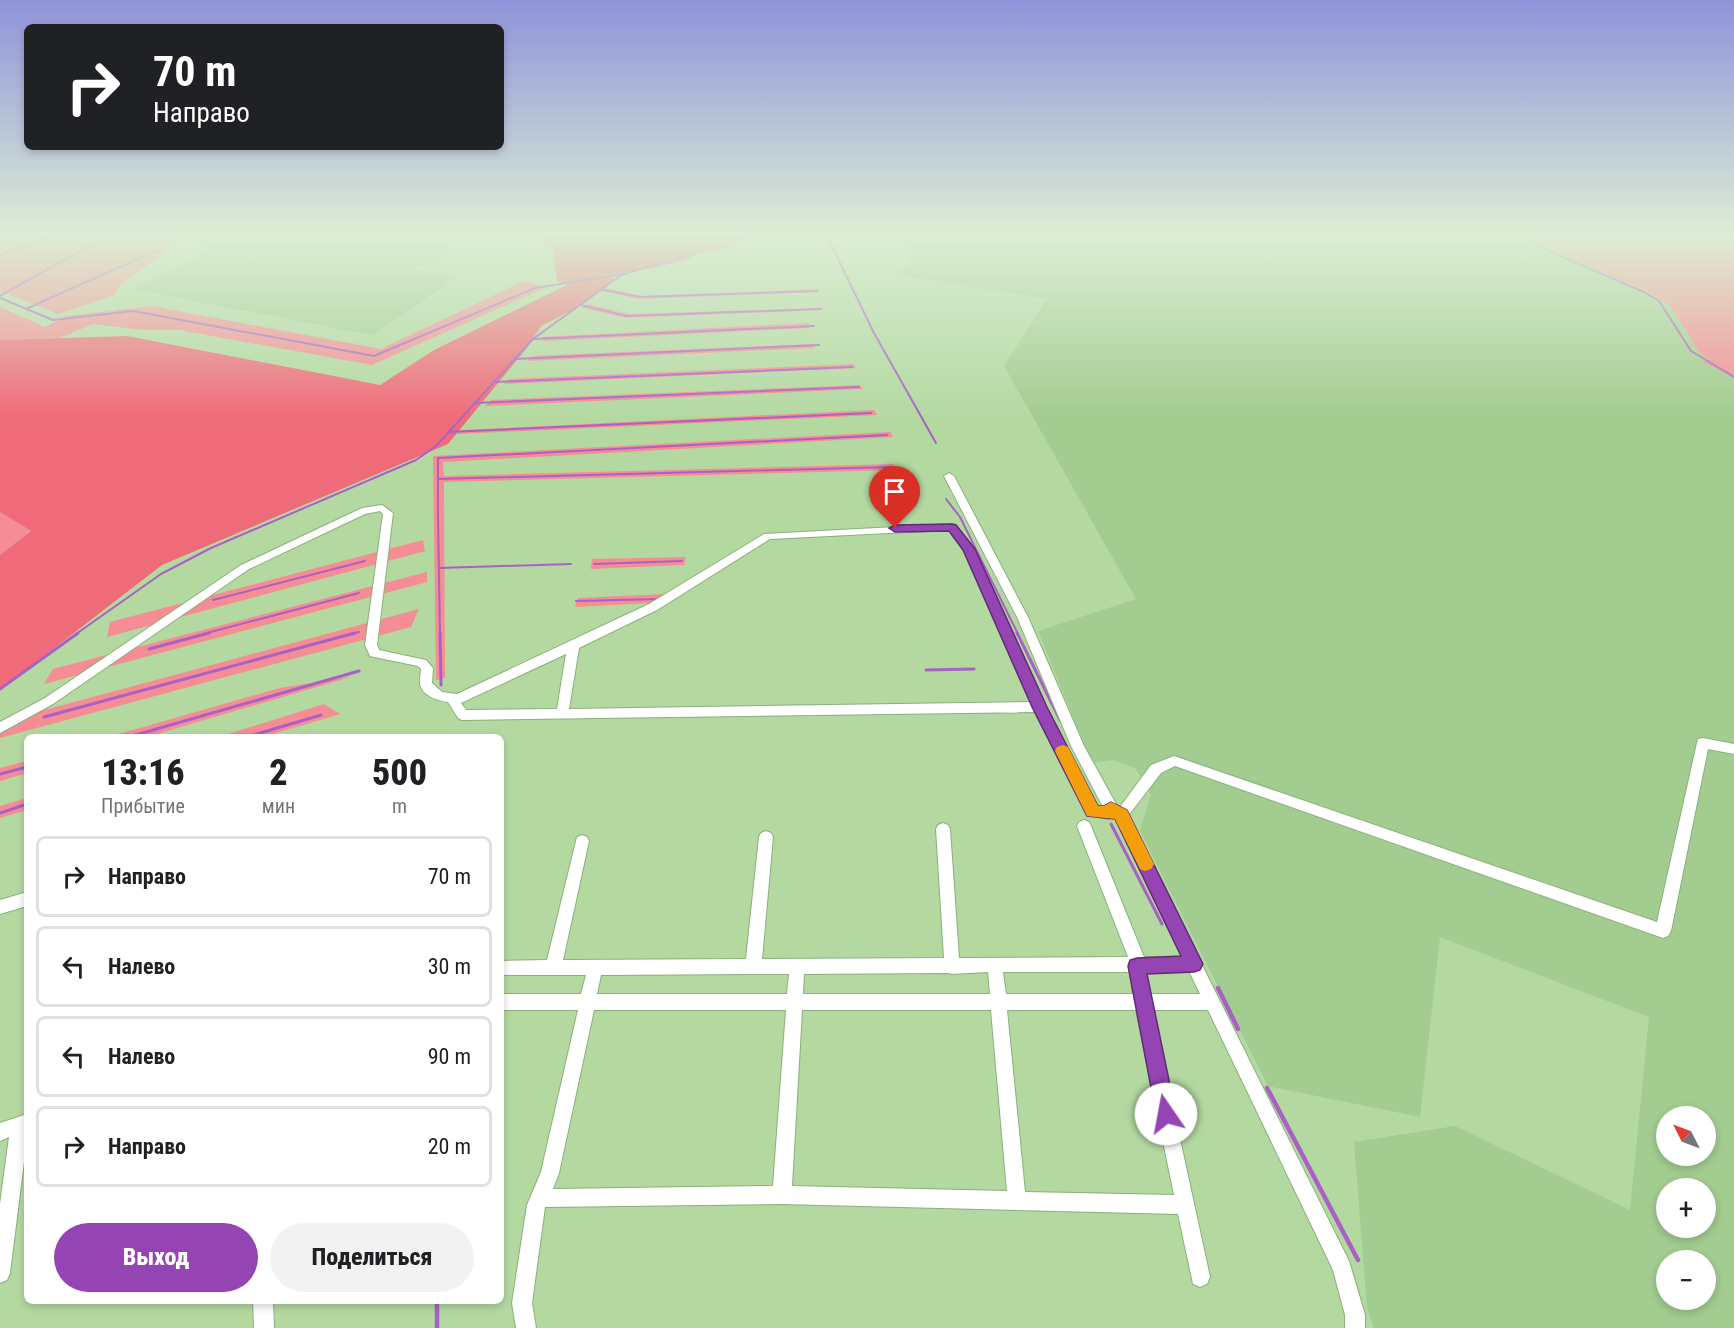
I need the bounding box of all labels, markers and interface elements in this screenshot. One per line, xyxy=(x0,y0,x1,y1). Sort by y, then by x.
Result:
text: 70 m xyxy=(153,47,236,96)
icon: right xyxy=(54,48,132,126)
text: Направо xyxy=(153,97,250,129)
pin xyxy=(869,466,920,528)
icon: arrive xyxy=(878,475,911,508)
text: 13:16 xyxy=(101,752,185,794)
text: 2 xyxy=(269,752,288,794)
text: 500 xyxy=(372,752,427,794)
text: Прибытие xyxy=(101,794,185,818)
text: мин xyxy=(262,794,295,818)
text: m xyxy=(392,794,407,818)
icon: right xyxy=(57,860,90,893)
text: Направо xyxy=(108,864,186,889)
text: 70 m xyxy=(428,864,471,889)
icon: left xyxy=(57,950,90,983)
text: Налево xyxy=(108,954,175,979)
text: 30 m xyxy=(428,954,471,979)
icon: left xyxy=(57,1040,90,1073)
text: Налево xyxy=(108,1044,175,1069)
text: 90 m xyxy=(428,1044,471,1069)
position arrow xyxy=(1134,1082,1198,1146)
north arrow xyxy=(1656,1106,1716,1166)
map controls xyxy=(1656,1106,1716,1310)
icon: right xyxy=(57,1130,90,1163)
text: Направо xyxy=(108,1134,186,1159)
text: 20 m xyxy=(428,1134,471,1159)
button: + xyxy=(1656,1178,1716,1238)
button: Выход xyxy=(54,1223,258,1292)
button: Поделиться xyxy=(270,1223,474,1292)
button: − xyxy=(1656,1250,1716,1310)

